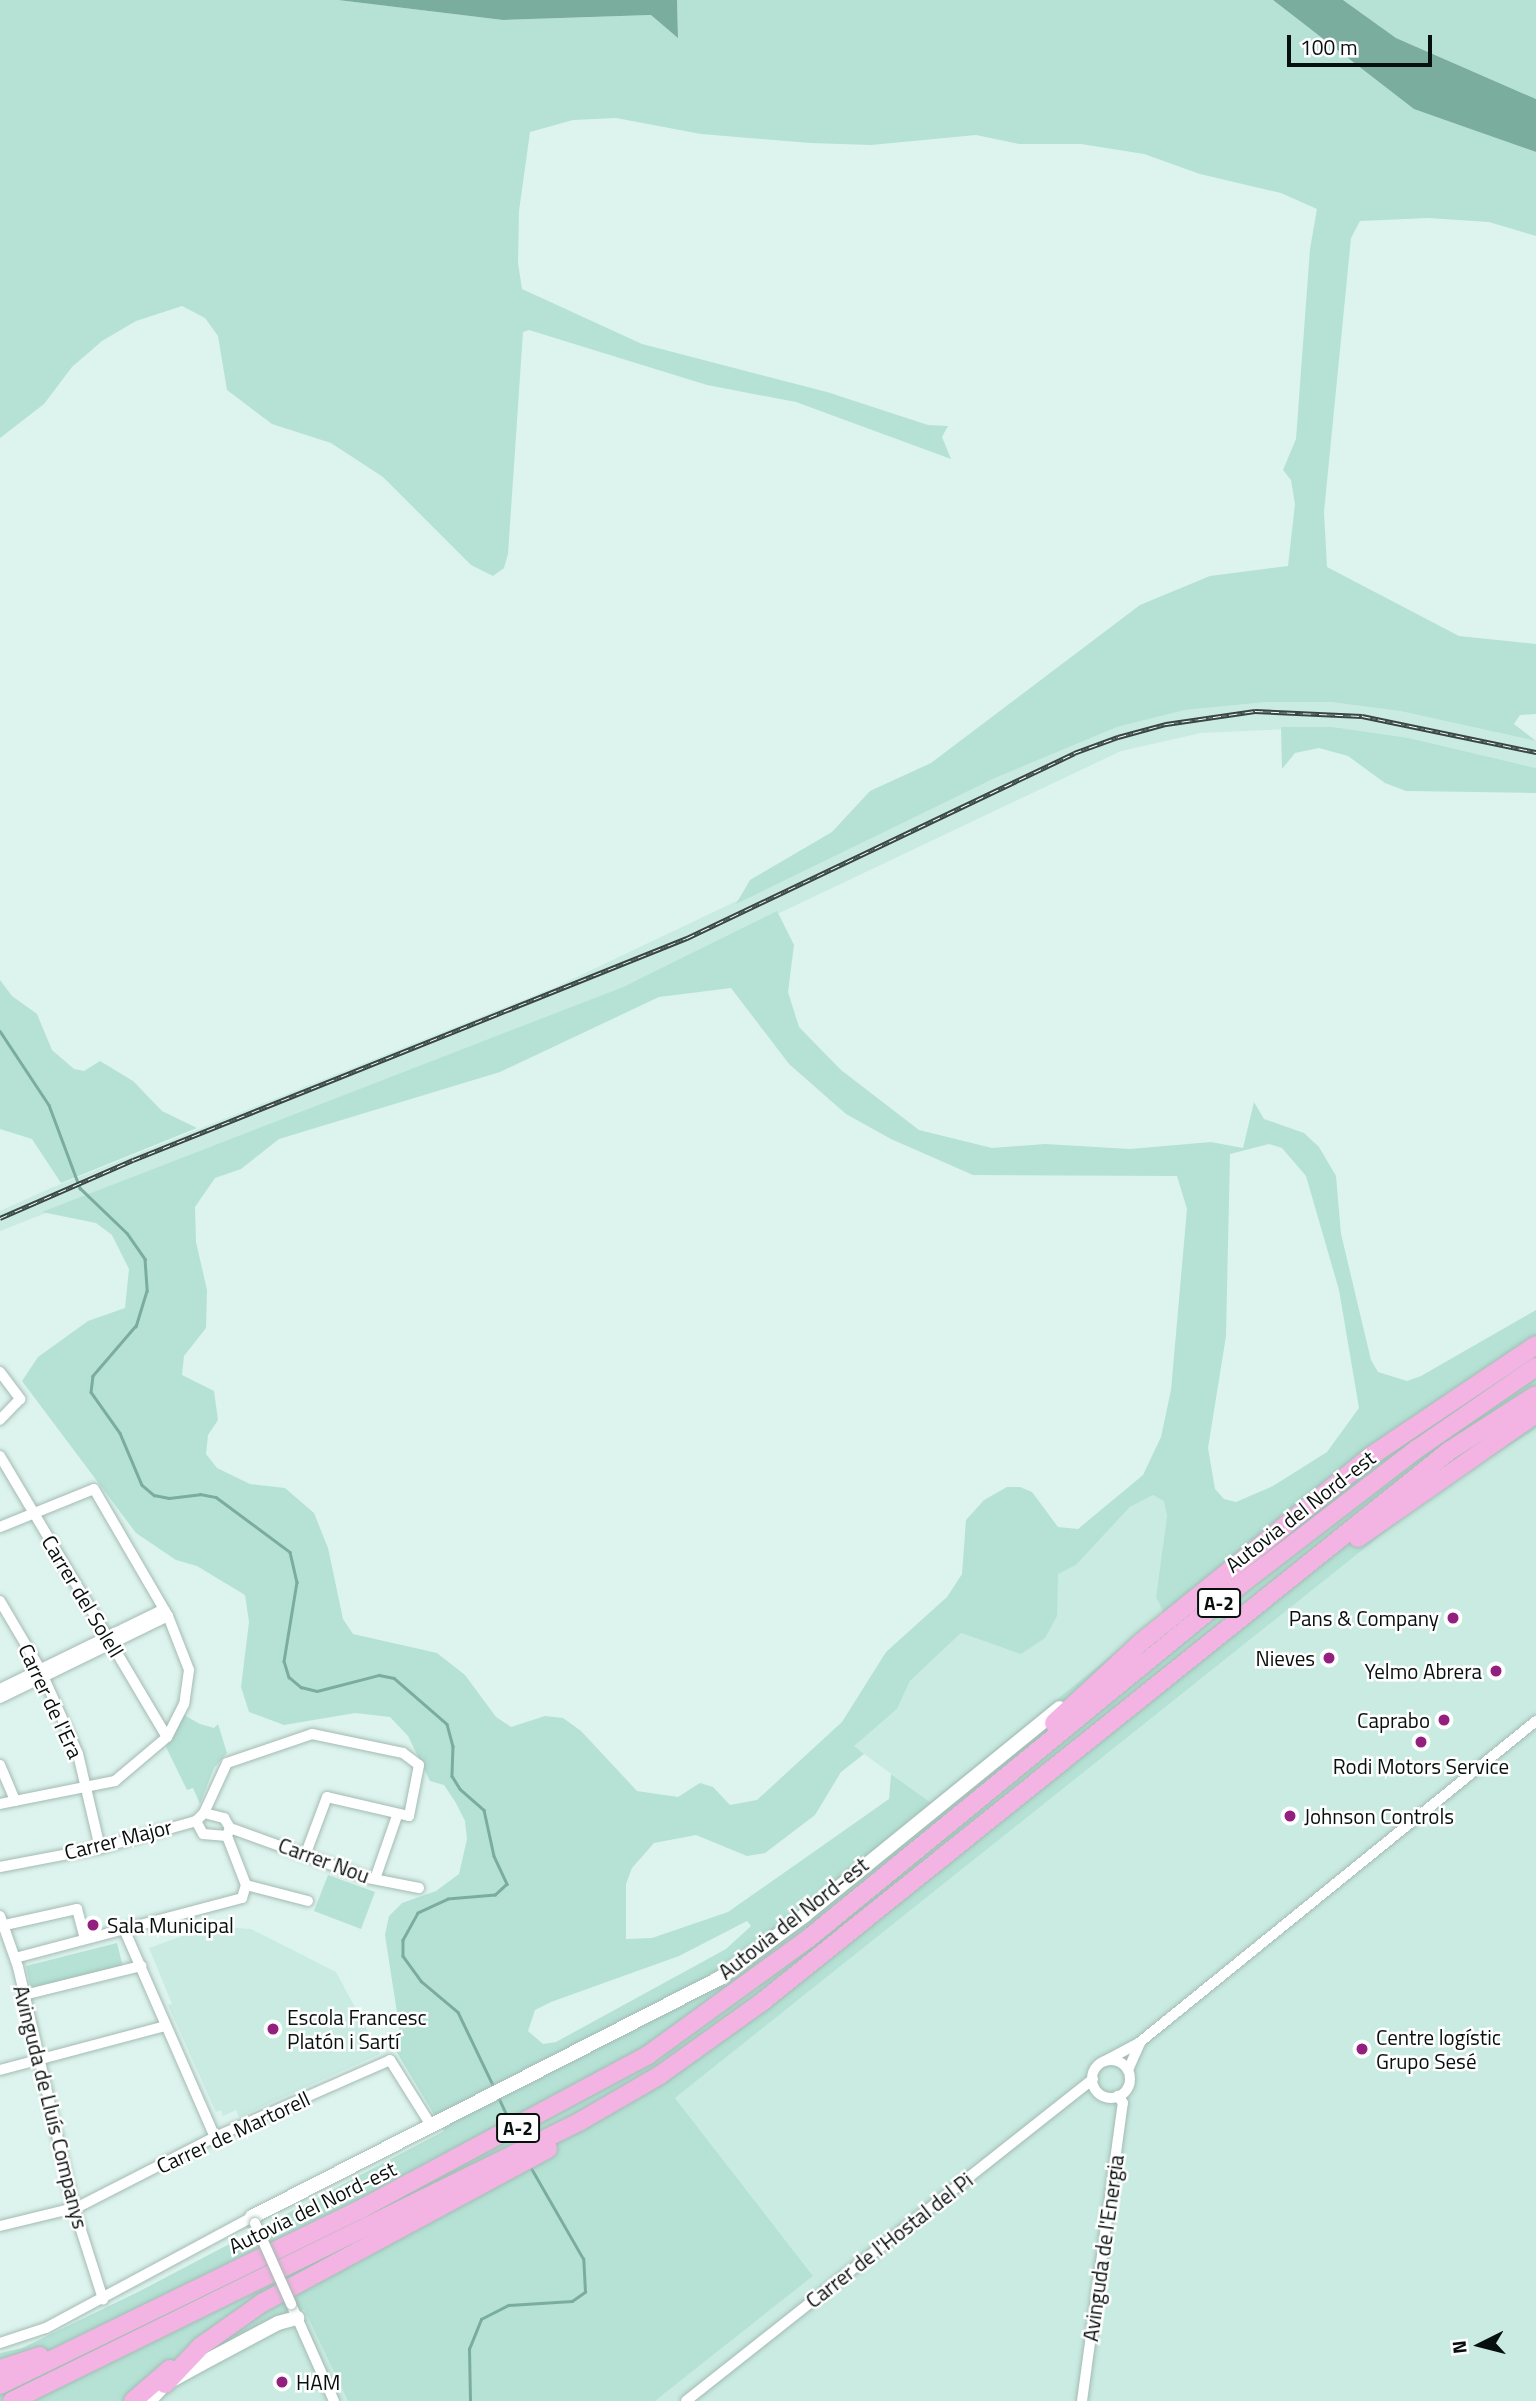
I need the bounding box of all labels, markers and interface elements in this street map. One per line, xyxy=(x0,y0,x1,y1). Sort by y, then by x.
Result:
scale bar xyxy=(1291,21,1436,65)
text: 100 m xyxy=(1300,31,1357,63)
street label: Autovia del Nord-est xyxy=(1220,1445,1380,1577)
street label: Carrer del Solell xyxy=(37,1531,129,1661)
road number: A-2 xyxy=(1196,1588,1242,1618)
place label: Pans & Company xyxy=(1289,1605,1439,1631)
marker: Pans & Company xyxy=(1445,1610,1461,1626)
street label: Carrer de l'Era xyxy=(13,1640,89,1762)
place label: Nieves xyxy=(1255,1645,1315,1671)
marker: Nieves xyxy=(1321,1650,1337,1666)
place label: Yelmo Abrera xyxy=(1364,1658,1482,1684)
marker: Yelmo Abrera xyxy=(1488,1663,1504,1679)
place label: Caprabo xyxy=(1357,1707,1430,1733)
marker: Caprabo xyxy=(1436,1712,1452,1728)
marker: Rodi Motors Service xyxy=(1413,1734,1429,1750)
place label: Rodi Motors Service xyxy=(1333,1753,1509,1779)
place label: Johnson Controls xyxy=(1304,1803,1454,1829)
marker: Johnson Controls xyxy=(1282,1808,1298,1824)
street label: Carrer Major xyxy=(62,1813,174,1865)
street label: Carrer Nou xyxy=(275,1832,373,1888)
street label: Autovia del Nord-est xyxy=(713,1852,873,1984)
place label: Sala Municipal xyxy=(107,1912,234,1938)
marker: Sala Municipal xyxy=(85,1917,101,1933)
street label: Avinguda de Lluís Companys xyxy=(9,1983,93,2231)
place label: Escola Francesc Platón i Sartí xyxy=(287,2004,427,2054)
marker: Escola Francesc Platón i Sartí xyxy=(265,2021,281,2037)
place label: Centre logístic Grupo Sesé xyxy=(1376,2024,1501,2074)
marker: Centre logístic Grupo Sesé xyxy=(1354,2041,1370,2057)
street label: Carrer de Martorell xyxy=(152,2085,314,2179)
road number: A-2 xyxy=(495,2112,541,2144)
street label: Avinguda de l'Energia xyxy=(1077,2153,1129,2343)
street label: Autovia del Nord-est xyxy=(224,2156,400,2258)
street label: Carrer de l'Hostal del Pi xyxy=(801,2167,977,2313)
north arrow xyxy=(1445,2310,1515,2380)
text: N xyxy=(1444,2339,1474,2355)
place label: HAM xyxy=(296,2369,340,2395)
marker: HAM xyxy=(274,2374,290,2390)

